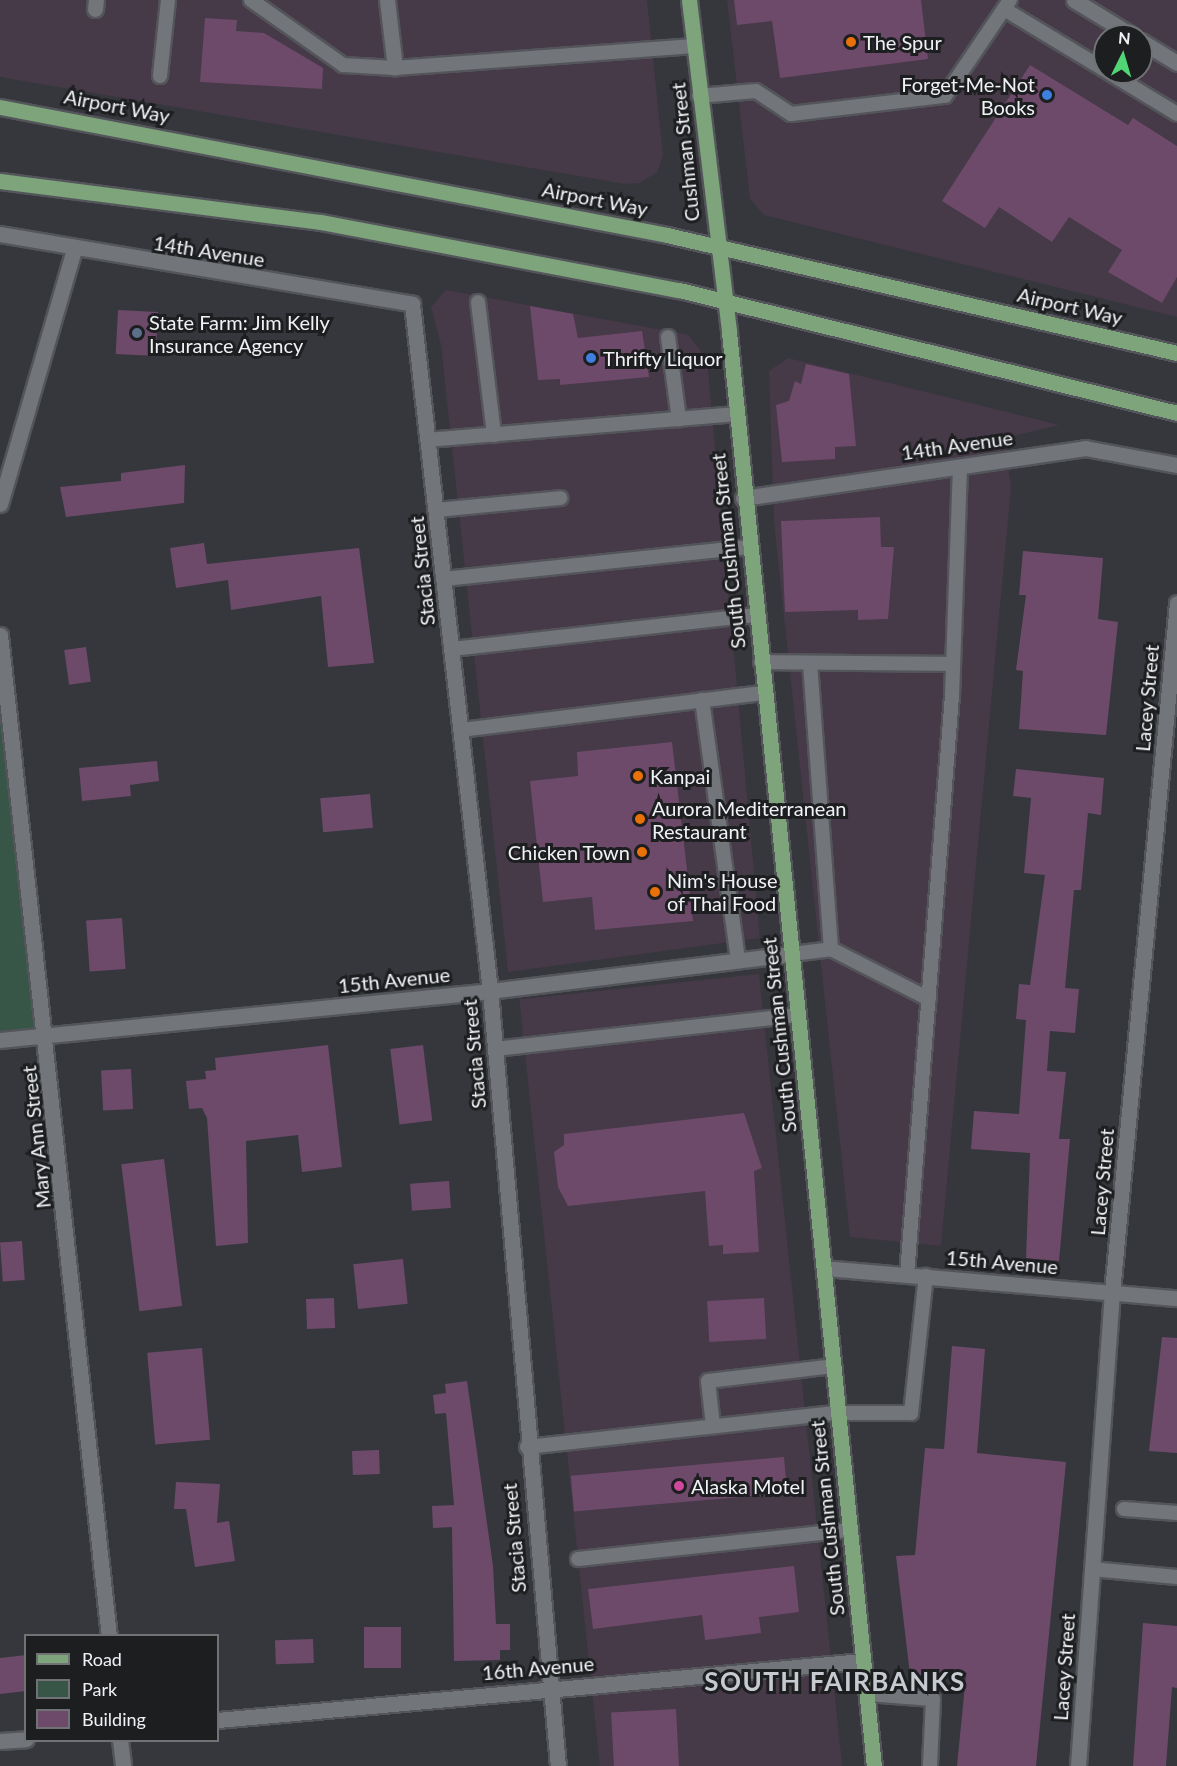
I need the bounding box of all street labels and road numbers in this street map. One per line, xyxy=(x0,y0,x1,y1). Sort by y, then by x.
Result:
street label: Cushman Street xyxy=(666,81,704,223)
street label: Airport Way xyxy=(62,84,172,128)
street label: Airport Way xyxy=(540,177,650,221)
street label: 14th Avenue xyxy=(151,230,267,272)
street label: Airport Way xyxy=(1015,282,1125,330)
street label: 14th Avenue xyxy=(899,425,1015,465)
street label: South Cushman Street xyxy=(706,452,750,650)
street label: Stacia Street xyxy=(404,515,440,627)
street label: Lacey Street xyxy=(1130,643,1164,753)
street label: South Cushman Street xyxy=(757,936,801,1134)
street label: 15th Avenue xyxy=(337,962,451,998)
street label: Stacia Street xyxy=(457,998,491,1110)
street label: Mary Ann Street xyxy=(17,1064,55,1210)
street label: Lacey Street xyxy=(1085,1127,1119,1237)
street label: 15th Avenue xyxy=(945,1245,1059,1279)
street label: South Cushman Street xyxy=(805,1419,849,1617)
street label: Stacia Street xyxy=(497,1482,531,1594)
street label: Lacey Street xyxy=(1048,1612,1080,1722)
street label: 16th Avenue xyxy=(481,1651,595,1685)

